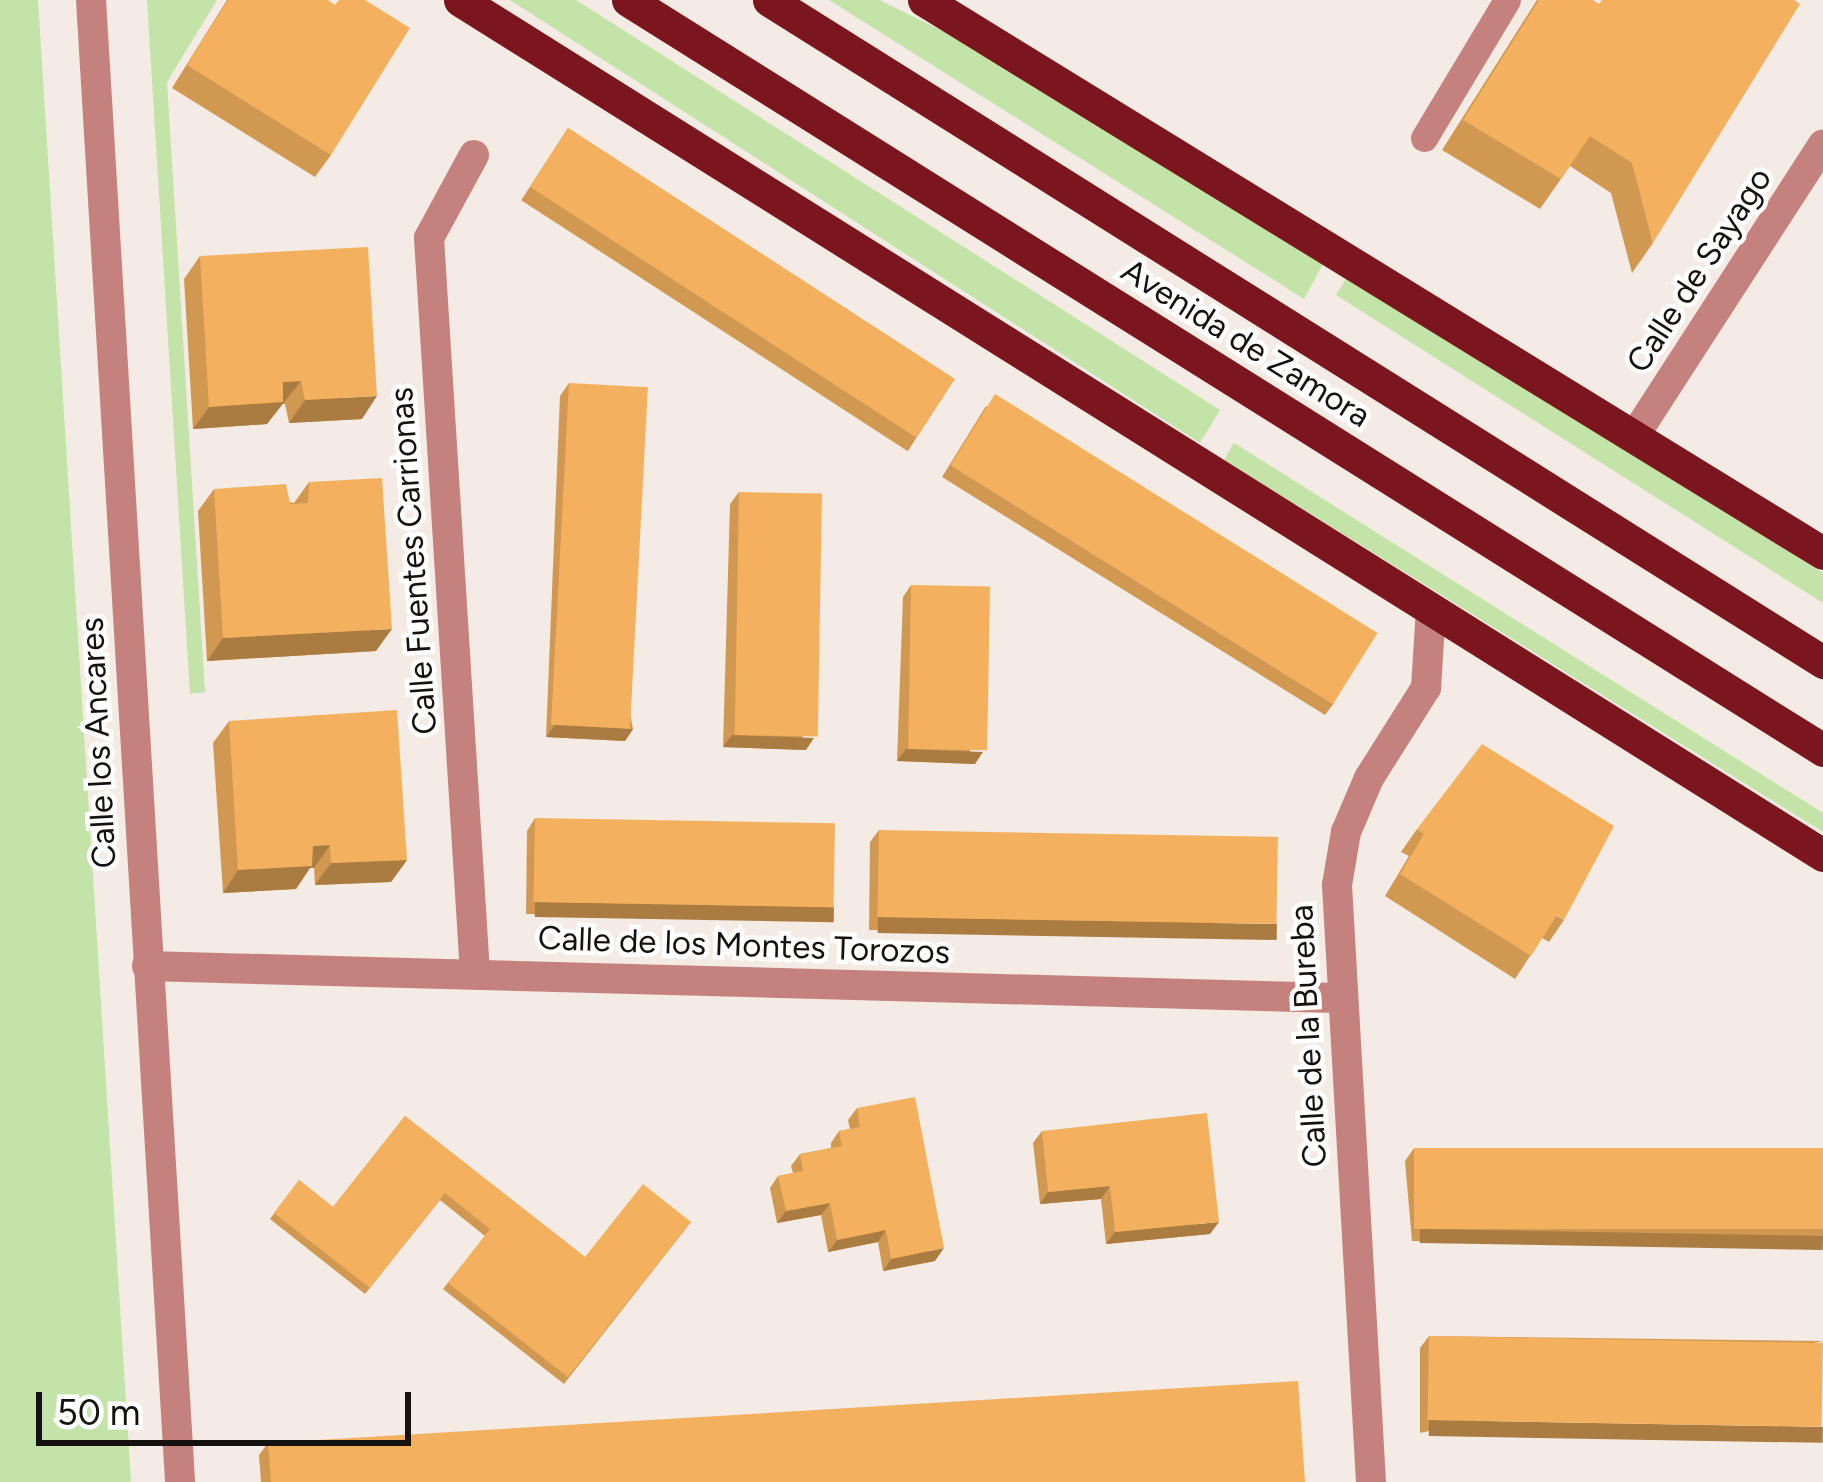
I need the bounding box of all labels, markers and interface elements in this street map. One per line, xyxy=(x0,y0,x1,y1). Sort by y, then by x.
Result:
street label: Calle de Sayago xyxy=(1618,160,1780,380)
street label: Avenida de Zamora xyxy=(1114,250,1378,436)
street label: Calle Fuentes Carrionas xyxy=(381,386,445,736)
street label: Calle los Ancares xyxy=(72,617,124,869)
street label: Calle de la Bureba xyxy=(1281,904,1335,1168)
street label: Calle de los Montes Torozos xyxy=(537,918,951,972)
scale bar xyxy=(42,1368,417,1442)
text: 50 m xyxy=(57,1391,140,1434)

